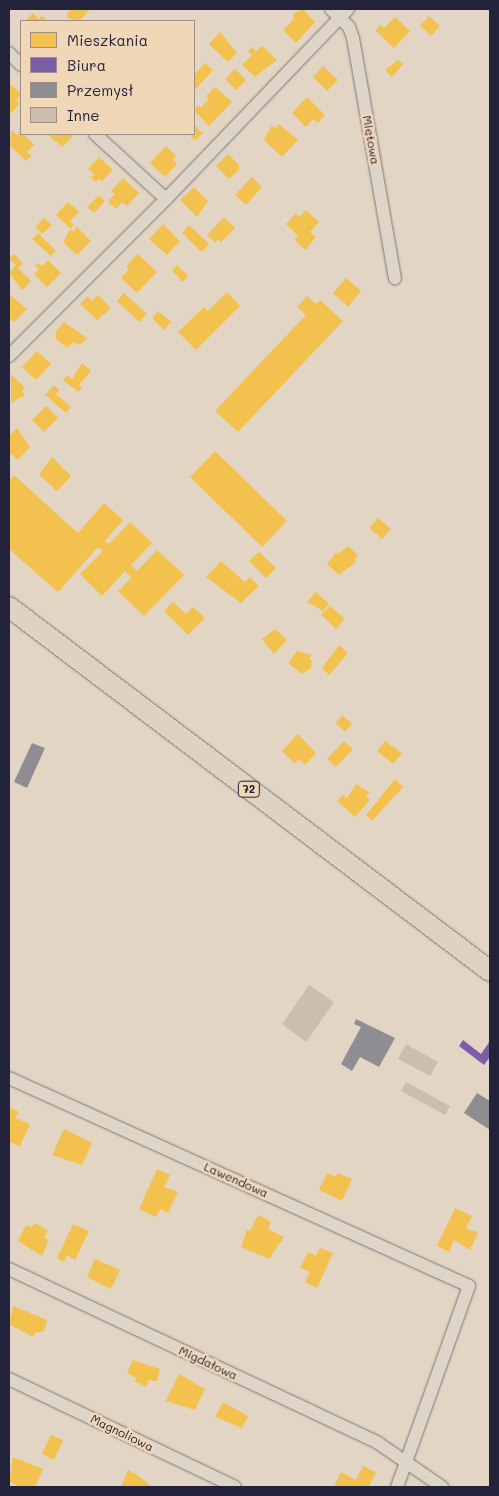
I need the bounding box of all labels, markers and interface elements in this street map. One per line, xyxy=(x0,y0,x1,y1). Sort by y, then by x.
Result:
legend xyxy=(20,20,195,135)
text: Mieszkania xyxy=(67,30,148,50)
text: Biura xyxy=(67,55,106,75)
text: Przemysł xyxy=(67,80,133,100)
text: Inne xyxy=(67,105,99,125)
street label: Miętowa xyxy=(360,114,382,166)
road number: 72 xyxy=(238,781,260,798)
street label: Lawendowa xyxy=(202,1159,270,1201)
street label: Migdałowa xyxy=(176,1343,240,1383)
street label: Magnoliowa xyxy=(88,1412,156,1454)

